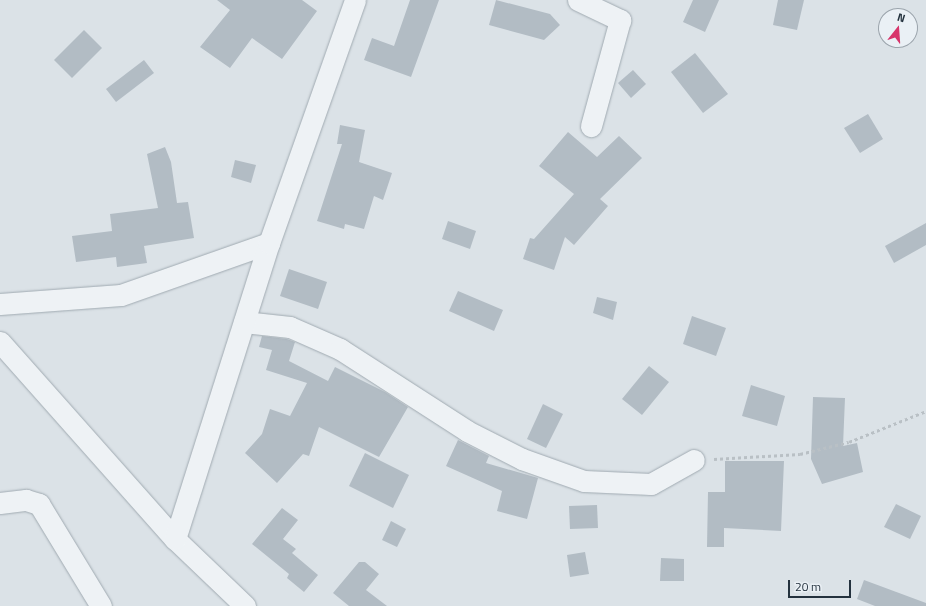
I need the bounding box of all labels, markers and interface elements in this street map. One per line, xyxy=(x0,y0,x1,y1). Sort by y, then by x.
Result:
north arrow xyxy=(878,8,918,48)
text: N xyxy=(895,9,907,26)
scale bar xyxy=(790,572,853,598)
text: 20 m xyxy=(795,577,821,596)

